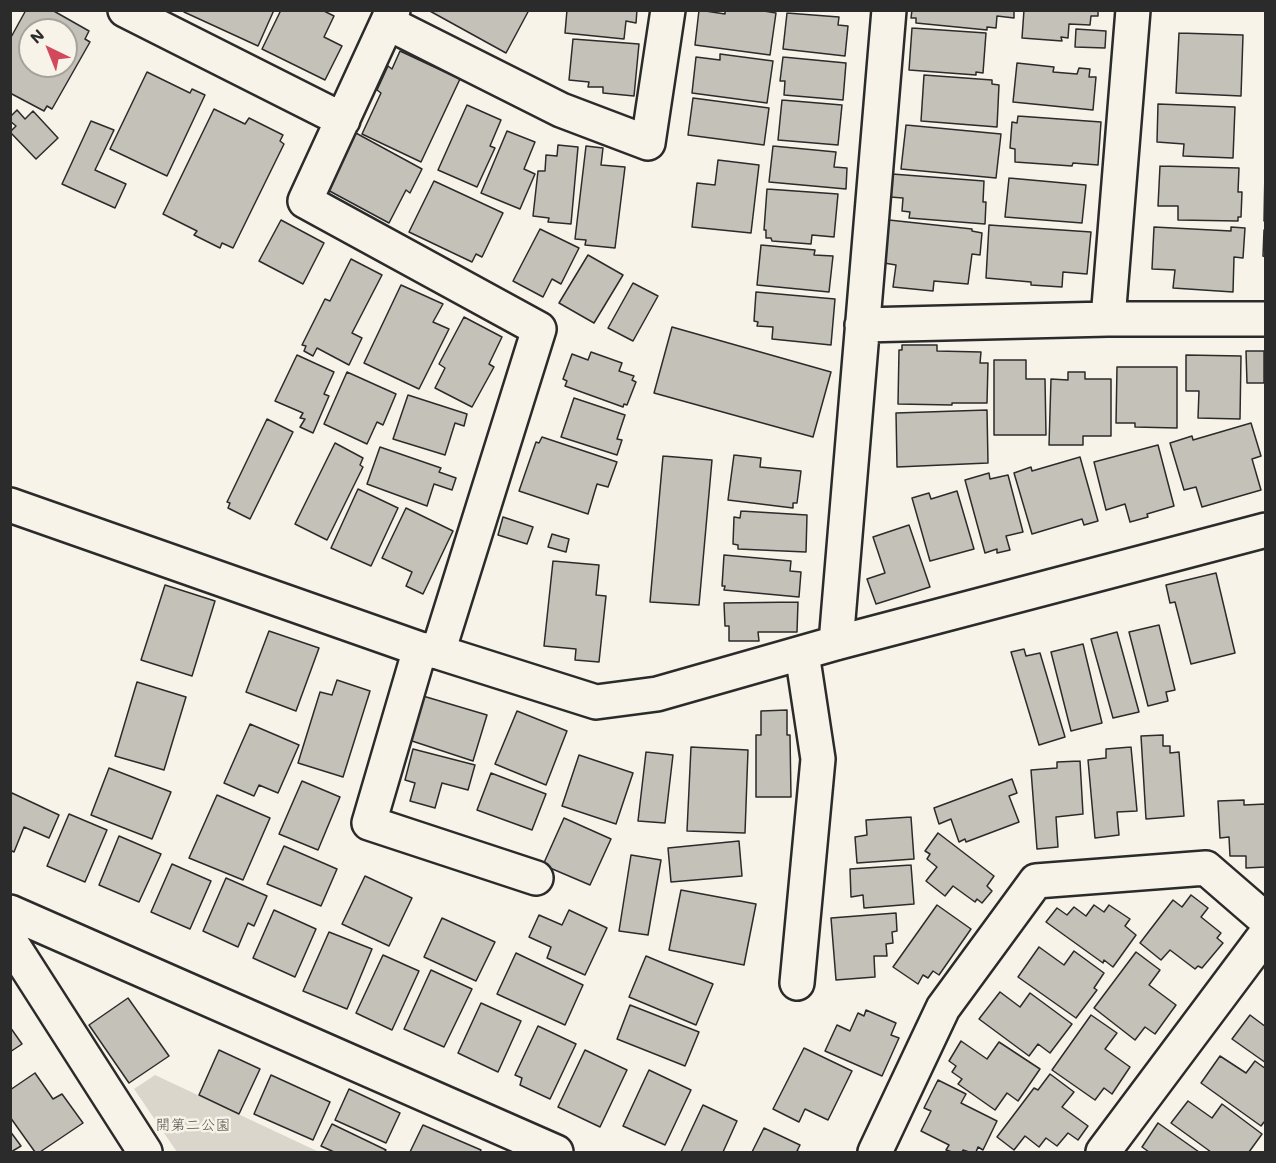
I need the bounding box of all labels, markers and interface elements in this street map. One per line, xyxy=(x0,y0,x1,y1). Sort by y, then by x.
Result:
north arrow xyxy=(18,18,78,78)
text: N xyxy=(25,24,48,48)
park label: 開第二公園 xyxy=(156,1116,230,1134)

